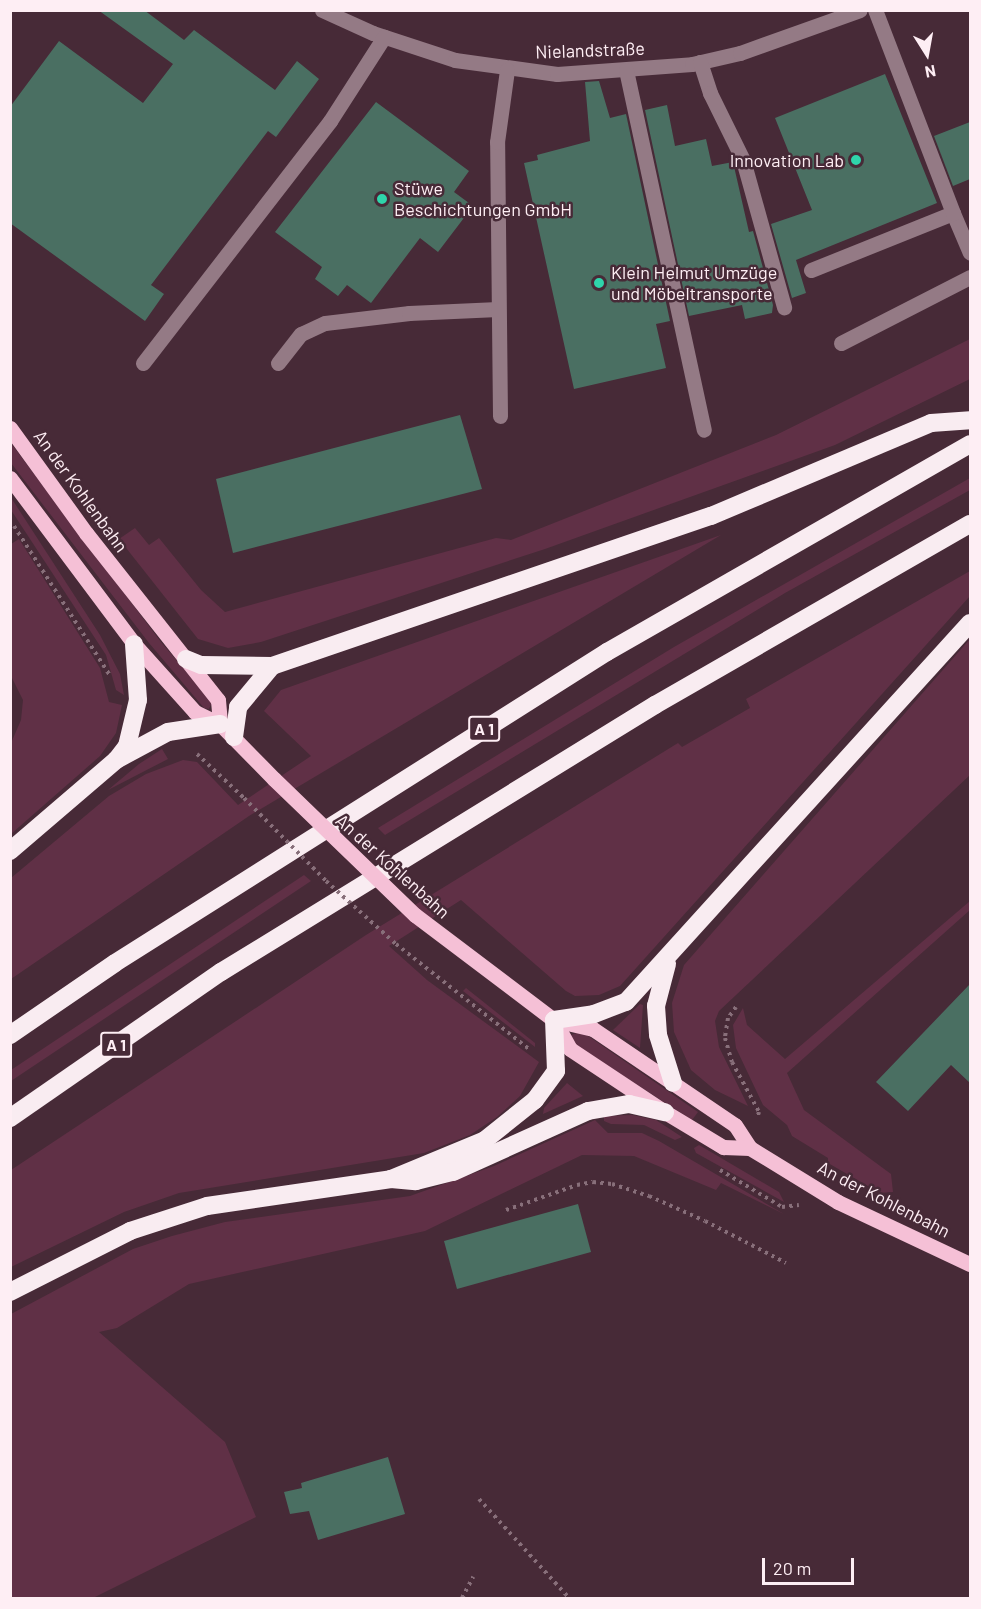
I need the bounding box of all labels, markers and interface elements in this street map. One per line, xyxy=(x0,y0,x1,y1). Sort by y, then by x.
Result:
north arrow xyxy=(897,24,957,84)
street label: Nielandstraße xyxy=(535,37,645,63)
text: N xyxy=(924,62,938,82)
place label: Innovation Lab xyxy=(730,149,844,171)
marker: Innovation Lab xyxy=(849,153,863,167)
place label: Stüwe Beschichtungen GmbH xyxy=(394,178,572,220)
marker: Stüwe Beschichtungen GmbH xyxy=(375,192,389,206)
place label: Klein Helmut Umzüge und Möbeltransporte xyxy=(611,262,777,304)
marker: Klein Helmut Umzüge und Möbeltransporte xyxy=(592,276,606,290)
street label: An der Kohlenbahn xyxy=(29,426,133,556)
road number: A 1 xyxy=(468,716,500,742)
street label: An der Kohlenbahn xyxy=(332,809,454,923)
road number: A 1 xyxy=(100,1032,132,1058)
street label: An der Kohlenbahn xyxy=(814,1156,954,1242)
scale bar xyxy=(765,1546,856,1584)
text: 20 m xyxy=(773,1557,811,1579)

